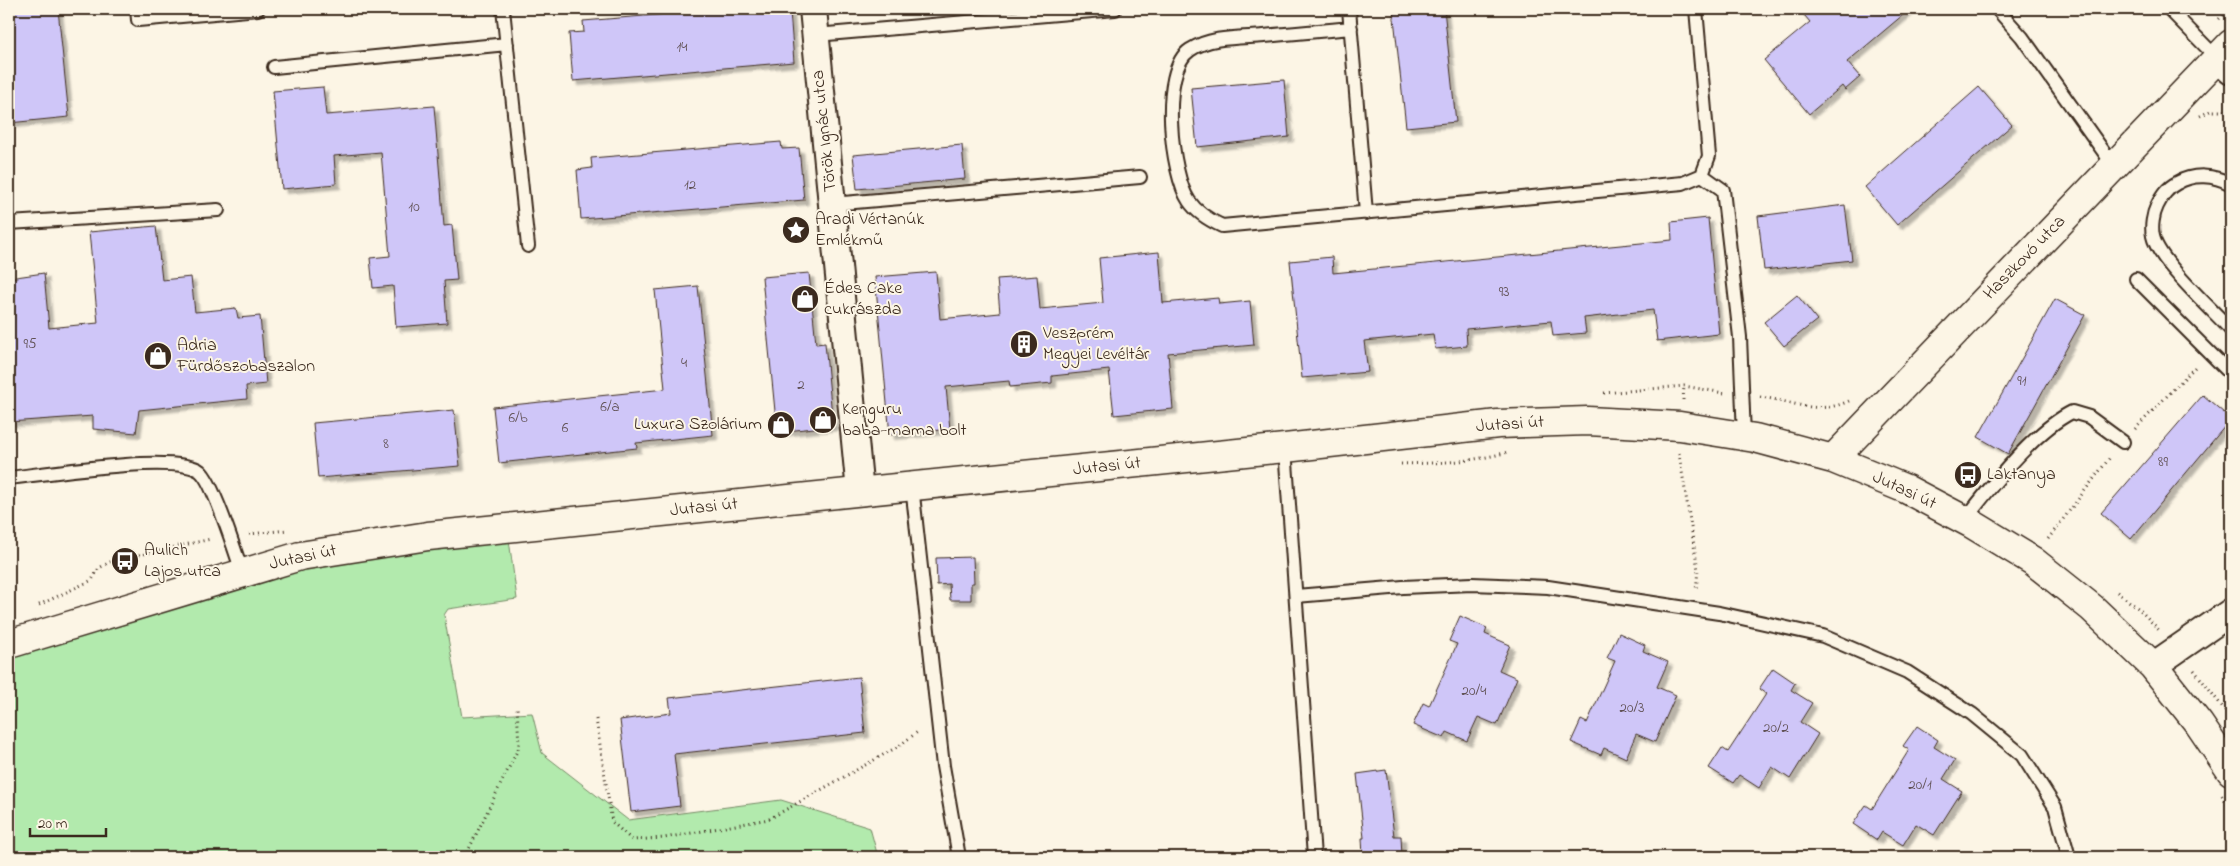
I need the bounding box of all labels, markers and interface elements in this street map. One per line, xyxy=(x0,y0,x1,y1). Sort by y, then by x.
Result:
house number: 14 xyxy=(677,36,687,58)
street label: Török Ignác utca xyxy=(806,69,845,193)
house number: 12 xyxy=(684,174,697,196)
house number: 10 xyxy=(408,196,420,218)
place label: Aradi Vértanúk Emlékmű xyxy=(815,207,924,254)
street label: Haszkovó utca xyxy=(1978,210,2072,306)
place icon: Aradi Vértanúk Emlékmű xyxy=(781,215,811,245)
place label: Édes Cake cukrászda xyxy=(824,276,903,323)
house number: 93 xyxy=(1499,281,1509,303)
shop icon: Édes Cake cukrászda xyxy=(790,284,820,314)
place label: Veszprém Megyei Levéltár xyxy=(1042,321,1150,369)
building icon: Veszprém Megyei Levéltár xyxy=(1009,329,1039,359)
house number: 95 xyxy=(23,333,37,355)
place label: Adria Fürdőszobaszalon xyxy=(176,333,315,380)
shop icon: Adria Fürdőszobaszalon xyxy=(143,341,173,371)
house number: 4 xyxy=(681,352,687,374)
house number: 91 xyxy=(2017,370,2027,392)
house number: 2 xyxy=(797,374,805,396)
house number: 6/a xyxy=(600,396,620,418)
place label: Kenguru baba-mama bolt xyxy=(842,397,966,444)
shop icon: Kenguru baba-mama bolt xyxy=(808,405,838,435)
house number: 6/b xyxy=(508,407,528,429)
shop icon: Luxura Szolárium xyxy=(766,410,796,440)
street label: Jutasi út xyxy=(1475,410,1545,440)
place label: Luxura Szolárium xyxy=(634,412,762,438)
house number: 6 xyxy=(562,417,569,439)
house number: 8 xyxy=(383,433,389,455)
street label: Jutasi út xyxy=(1072,451,1142,483)
house number: 89 xyxy=(2158,451,2169,473)
bus stop icon: Laktanya xyxy=(1953,460,1983,490)
place label: Laktanya xyxy=(1987,462,2056,488)
street label: Jutasi út xyxy=(1868,465,1940,517)
street label: Jutasi út xyxy=(669,492,739,524)
place label: Aulich Lajos utca xyxy=(144,538,221,585)
street label: Jutasi út xyxy=(267,538,339,578)
bus stop icon: Aulich Lajos utca xyxy=(110,546,140,576)
house number: 20/4 xyxy=(1462,680,1486,702)
house number: 20/3 xyxy=(1620,697,1644,719)
house number: 20/2 xyxy=(1763,717,1790,739)
house number: 20/1 xyxy=(1908,774,1932,796)
scale bar xyxy=(30,806,106,838)
text: 20 m xyxy=(38,813,68,835)

